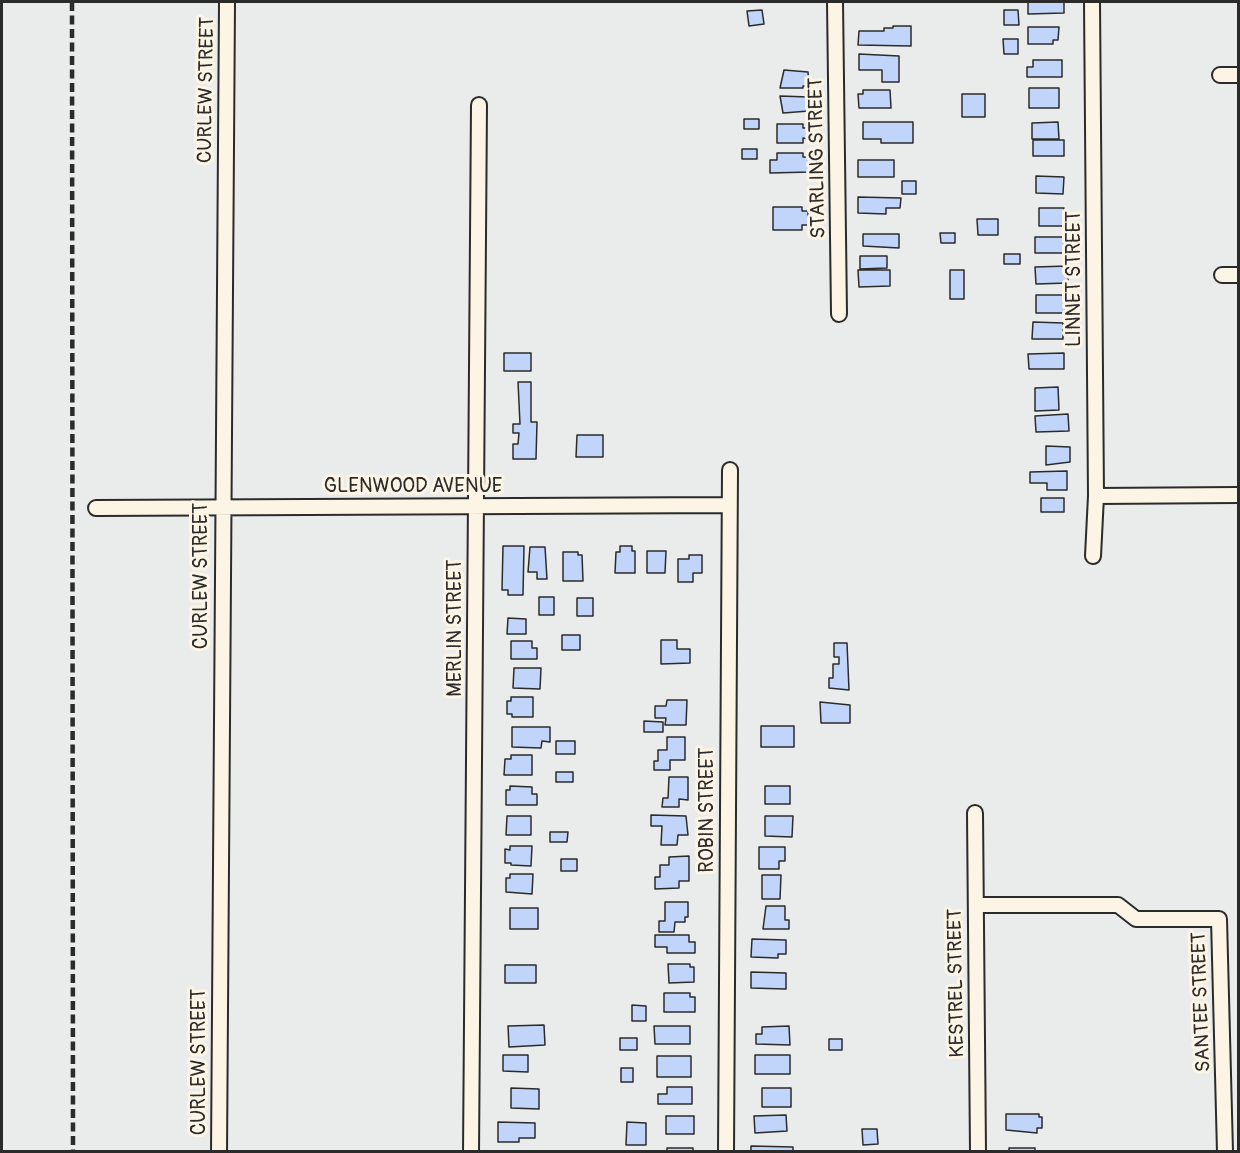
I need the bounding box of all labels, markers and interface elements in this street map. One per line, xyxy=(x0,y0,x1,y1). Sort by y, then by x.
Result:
street label: CURLEW STREET xyxy=(194,17,220,163)
street label: STARLING STREET xyxy=(805,77,831,239)
street label: LINNET STREET xyxy=(1063,211,1087,347)
street label: GLENWOOD AVENUE xyxy=(324,475,502,499)
street label: CURLEW STREET xyxy=(190,503,214,649)
street label: MERLIN STREET xyxy=(444,559,468,697)
street label: ROBIN STREET xyxy=(696,747,720,873)
street label: KESTREL STREET xyxy=(944,908,970,1058)
street label: SANTEE STREET xyxy=(1188,931,1216,1073)
street label: CURLEW STREET xyxy=(188,989,212,1135)

